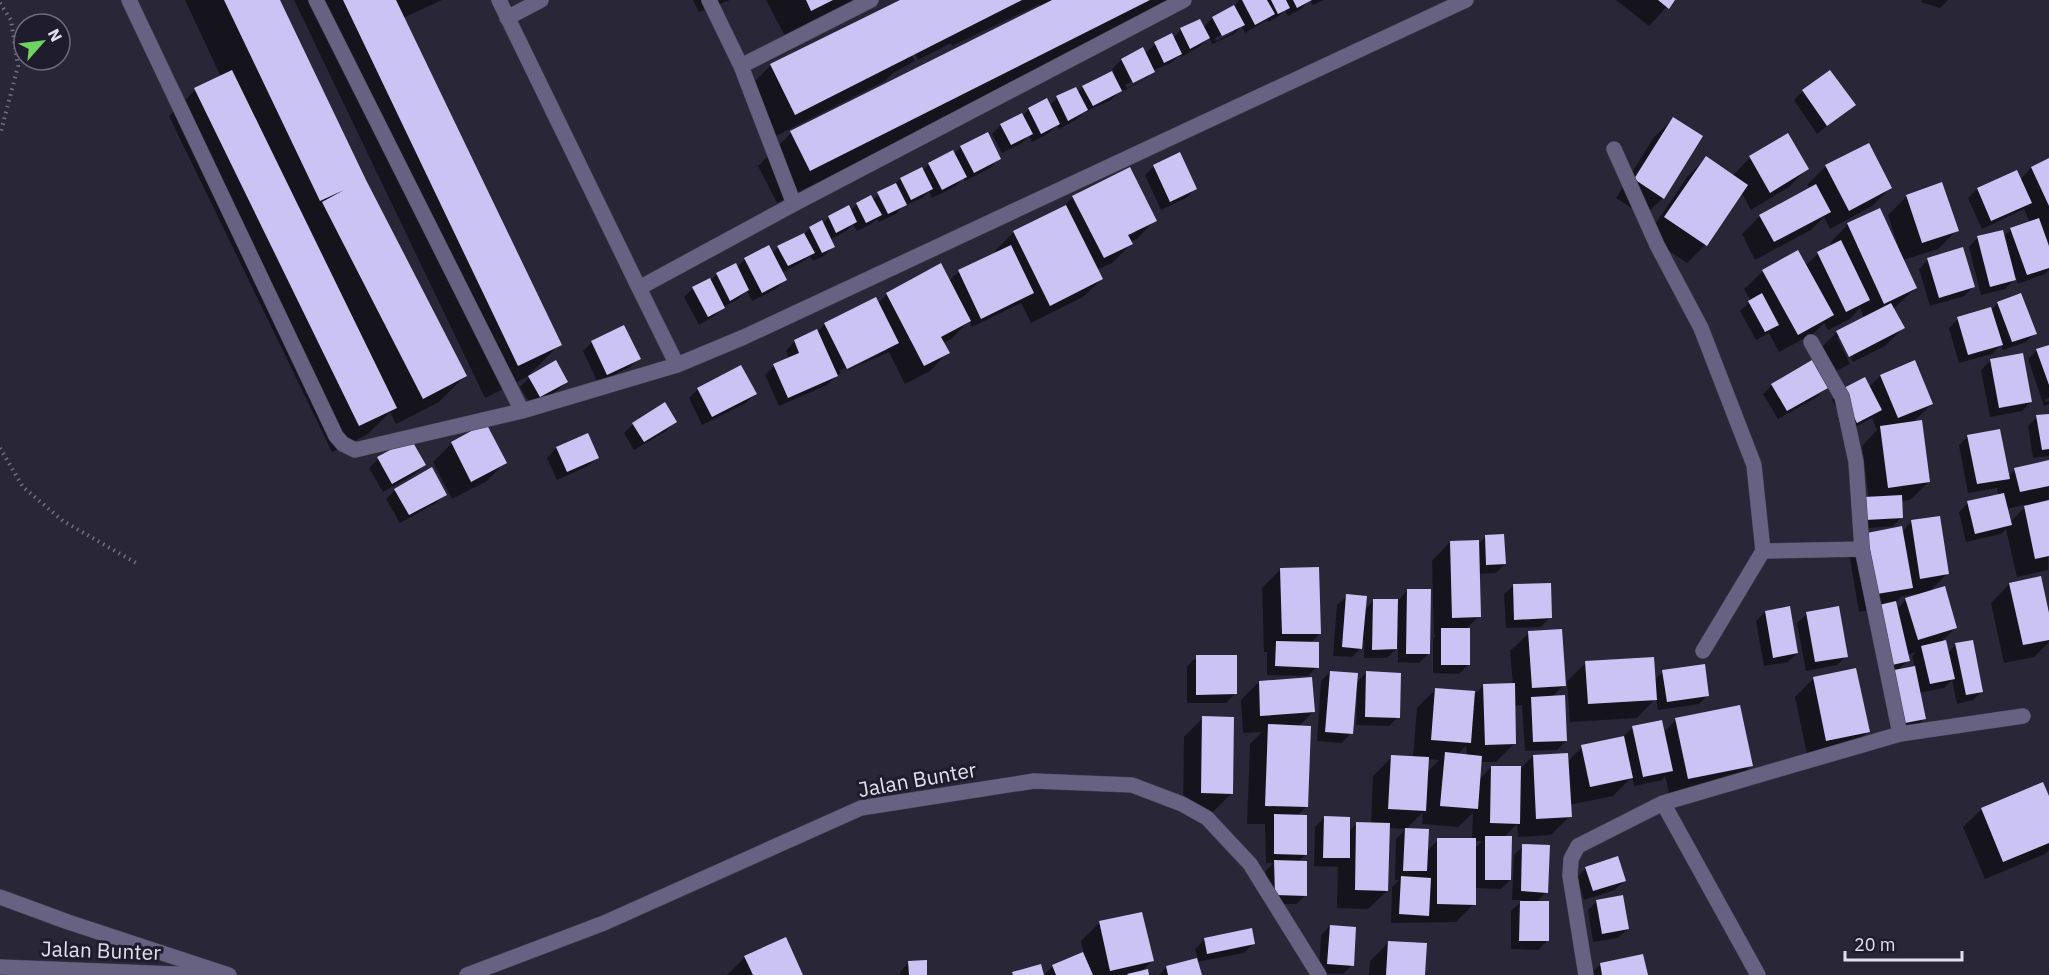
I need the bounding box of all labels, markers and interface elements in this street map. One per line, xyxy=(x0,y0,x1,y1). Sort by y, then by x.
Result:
north arrow xyxy=(12,12,72,72)
text: N xyxy=(44,25,67,45)
street label: Jalan Bunter xyxy=(856,755,979,803)
scale bar xyxy=(1845,924,1962,962)
text: 20 m xyxy=(1854,933,1896,956)
street label: Jalan Bunter xyxy=(41,934,162,966)

